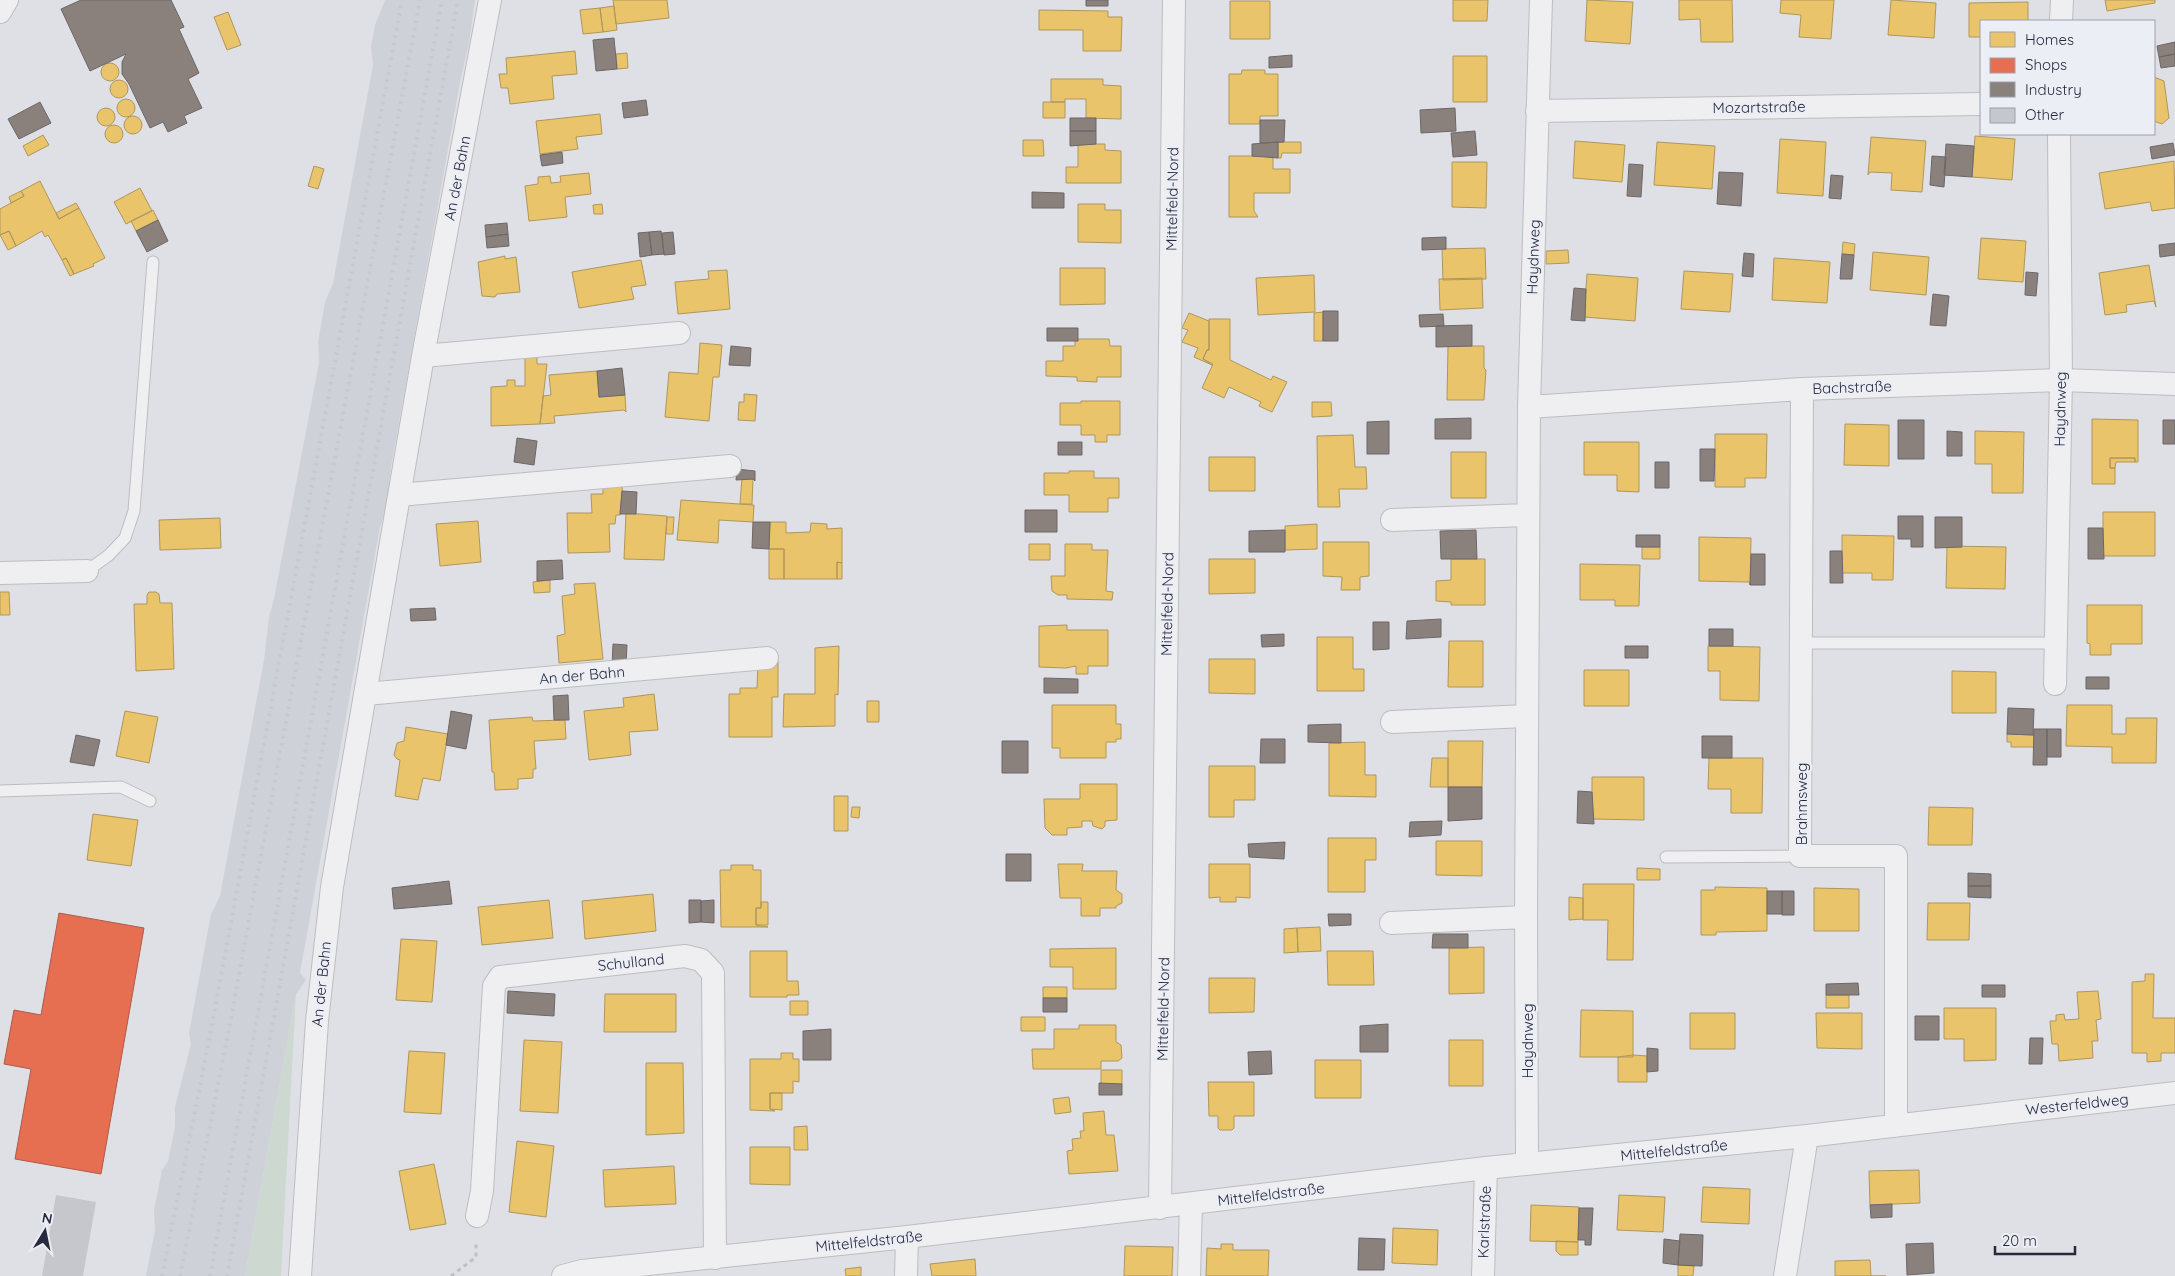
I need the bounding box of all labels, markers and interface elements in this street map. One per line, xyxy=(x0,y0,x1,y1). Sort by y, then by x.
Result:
legend xyxy=(1980,20,2155,135)
text: Homes xyxy=(2025,30,2074,49)
text: Shops xyxy=(2025,55,2067,74)
text: Industry xyxy=(2025,80,2082,99)
street label: Mozartstraße xyxy=(1712,97,1806,117)
text: Other xyxy=(2025,105,2065,124)
street label: An der Bahn xyxy=(439,134,475,222)
street label: Mittelfeld-Nord xyxy=(1162,147,1182,251)
street label: Haydnweg xyxy=(1522,219,1544,295)
street label: Haydnweg xyxy=(2050,371,2070,447)
street label: Bachstraße xyxy=(1812,376,1892,398)
street label: Mittelfeld-Nord xyxy=(1157,552,1177,656)
street label: An der Bahn xyxy=(538,662,626,688)
street label: Brahmsweg xyxy=(1792,763,1811,845)
street label: An der Bahn xyxy=(307,940,335,1028)
street label: Schulland xyxy=(597,949,665,975)
street label: Mittelfeld-Nord xyxy=(1153,957,1173,1061)
street label: Haydnweg xyxy=(1518,1003,1537,1079)
street label: Westerfeldweg xyxy=(2024,1089,2130,1119)
street label: Mittelfeldstraße xyxy=(1619,1135,1729,1165)
street label: Mittelfeldstraße xyxy=(1216,1178,1326,1210)
street label: Karlstraße xyxy=(1473,1185,1495,1259)
north arrow xyxy=(20,1206,70,1256)
text: N xyxy=(41,1208,54,1228)
scale bar xyxy=(1995,1224,2075,1256)
street label: Mittelfeldstraße xyxy=(814,1226,924,1256)
text: 20 m xyxy=(2002,1231,2037,1250)

